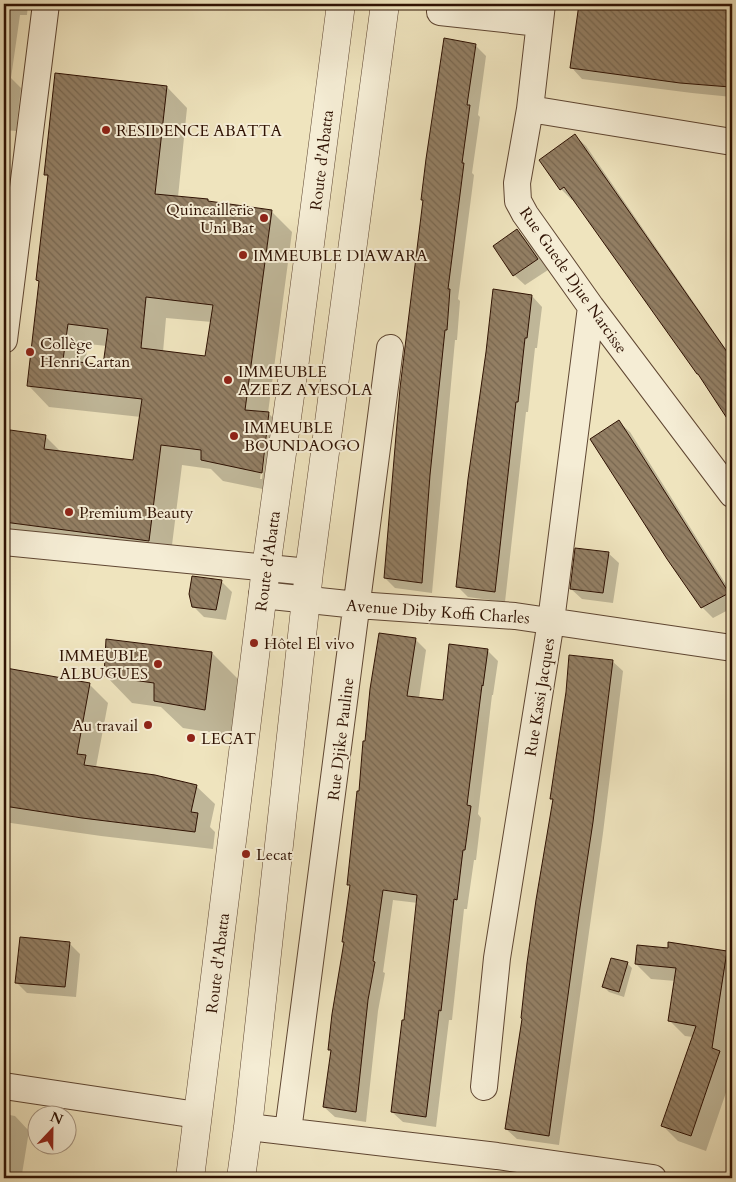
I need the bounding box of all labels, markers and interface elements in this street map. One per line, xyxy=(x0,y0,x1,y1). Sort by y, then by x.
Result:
street label: Route d'Abatta xyxy=(305,108,339,212)
place label: RESIDENCE ABATTA xyxy=(116,120,282,142)
marker: RESIDENCE ABATTA xyxy=(100,124,112,136)
place label: Quincaillerie Uni Bat xyxy=(166,199,254,239)
street label: Rue Guede Djue Narcisse xyxy=(514,203,632,358)
marker: Quincaillerie Uni Bat xyxy=(258,212,270,224)
place label: IMMEUBLE DIAWARA xyxy=(253,245,428,267)
marker: IMMEUBLE DIAWARA xyxy=(237,249,249,261)
place label: Collège Henri Cartan xyxy=(40,333,130,373)
marker: Collège Henri Cartan xyxy=(24,346,36,358)
place label: IMMEUBLE AZEEZ AYESOLA xyxy=(238,361,373,401)
marker: IMMEUBLE AZEEZ AYESOLA xyxy=(222,374,234,386)
place label: IMMEUBLE BOUNDAOGO xyxy=(244,417,360,457)
marker: IMMEUBLE BOUNDAOGO xyxy=(228,430,240,442)
place label: Premium Beauty xyxy=(79,502,194,524)
marker: Premium Beauty xyxy=(63,506,75,518)
street label: Route d'Abatta xyxy=(250,509,286,613)
street label: Avenue Diby Koffi Charles xyxy=(345,595,531,629)
place label: Hôtel El vivo xyxy=(264,633,355,655)
street label: Rue Kassi Jacques xyxy=(520,636,560,758)
marker: Hôtel El vivo xyxy=(248,637,260,649)
place label: IMMEUBLE ALBUGUES xyxy=(59,645,148,685)
marker: IMMEUBLE ALBUGUES xyxy=(152,658,164,670)
street label: Rue Djike Pauline xyxy=(323,676,359,802)
place label: Au travail xyxy=(72,715,138,737)
marker: Au travail xyxy=(142,719,154,731)
place label: LECAT xyxy=(201,728,256,750)
marker: LECAT xyxy=(185,732,197,744)
place label: Lecat xyxy=(256,844,292,866)
marker: Lecat xyxy=(240,848,252,860)
street label: Route d'Abatta xyxy=(201,911,235,1015)
north arrow xyxy=(28,1104,78,1154)
text: N xyxy=(47,1107,66,1129)

